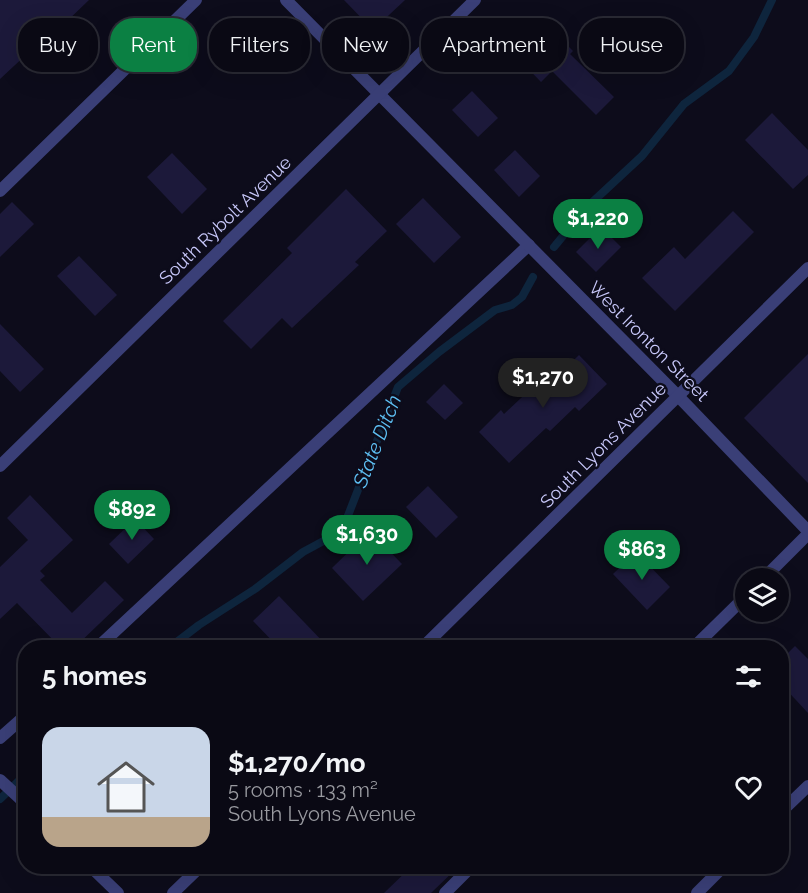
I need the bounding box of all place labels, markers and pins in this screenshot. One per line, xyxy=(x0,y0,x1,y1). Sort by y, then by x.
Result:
pin: $1,220 xyxy=(549,199,647,250)
pin: $1,270 xyxy=(494,358,592,409)
pin: $892 xyxy=(96,490,168,541)
pin: $1,630 xyxy=(318,515,416,566)
pin: $863 xyxy=(606,530,678,581)

